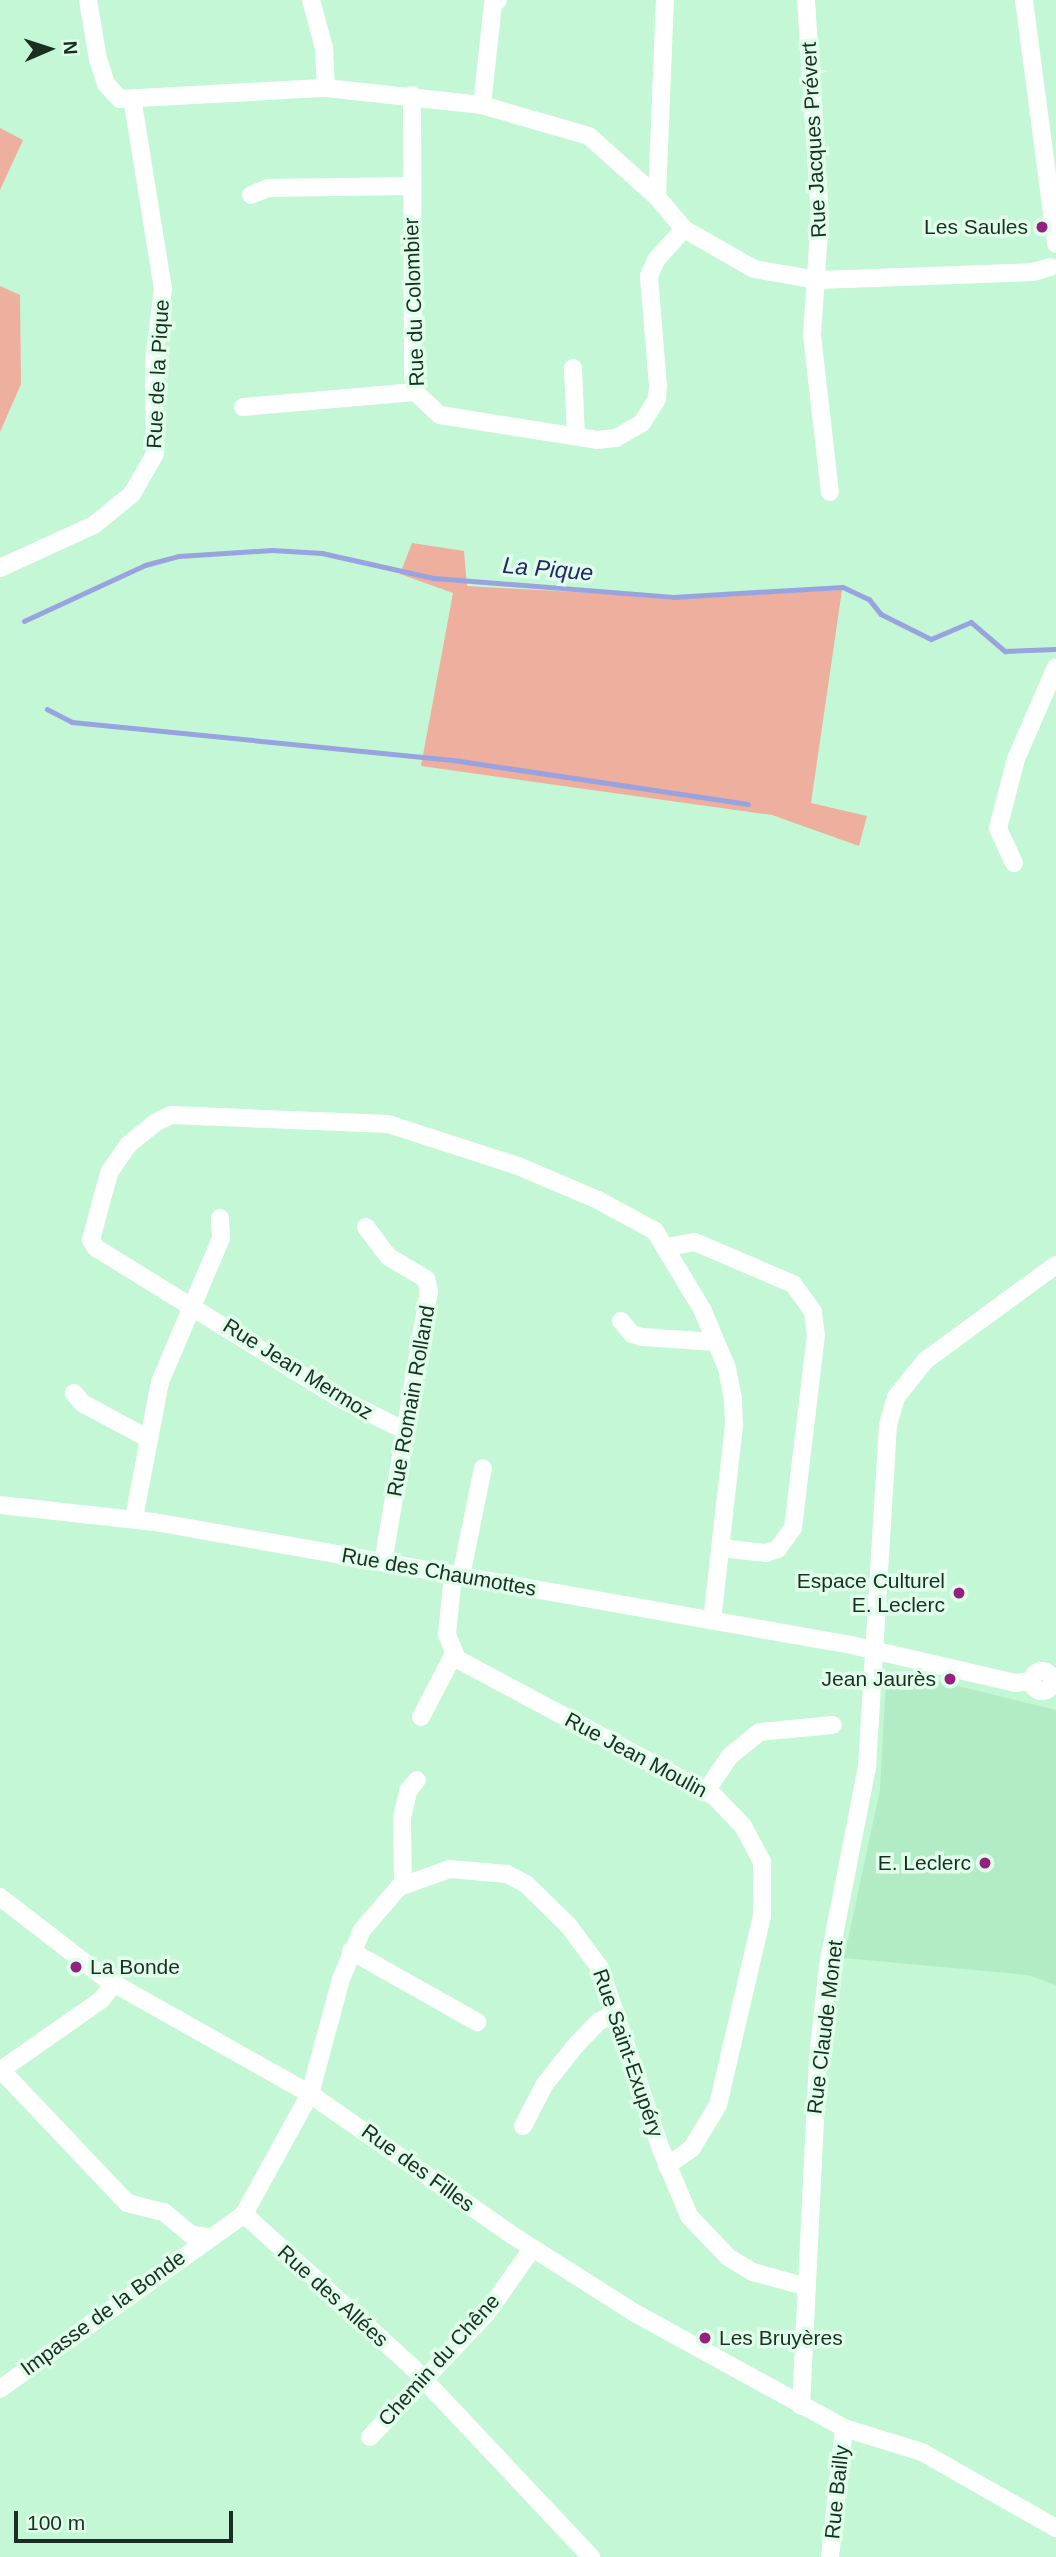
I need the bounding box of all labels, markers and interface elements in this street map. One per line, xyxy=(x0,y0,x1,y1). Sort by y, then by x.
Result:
north arrow xyxy=(14,14,84,84)
text: N xyxy=(60,40,81,55)
street label: Rue Jacques Prévert xyxy=(796,41,832,239)
place label: Les Saules xyxy=(924,214,1028,240)
street label: Rue du Colombier xyxy=(398,217,430,387)
marker: Les Saules xyxy=(1034,219,1050,235)
street label: Rue de la Pique xyxy=(142,299,174,449)
water label: La Pique xyxy=(502,551,594,587)
street label: Rue Romain Rolland xyxy=(382,1303,440,1499)
street label: Rue Jean Mermoz xyxy=(219,1313,377,1425)
street label: Rue des Chaumottes xyxy=(340,1542,538,1602)
place label: Espace Culturel E. Leclerc xyxy=(797,1568,945,1618)
marker: Espace Culturel E. Leclerc xyxy=(951,1585,967,1601)
place label: Jean Jaurès xyxy=(822,1666,936,1692)
marker: Jean Jaurès xyxy=(942,1671,958,1687)
street label: Rue Jean Moulin xyxy=(561,1707,711,1803)
place label: E. Leclerc xyxy=(878,1850,971,1876)
marker: E. Leclerc xyxy=(977,1855,993,1871)
street label: Rue Claude Monet xyxy=(802,1939,848,2115)
place label: La Bonde xyxy=(90,1954,180,1980)
marker: La Bonde xyxy=(68,1959,84,1975)
street label: Rue Saint-Exupéry xyxy=(587,1966,669,2140)
street label: Rue des Filles xyxy=(357,2119,479,2217)
street label: Rue des Allées xyxy=(272,2239,394,2353)
street label: Impasse de la Bonde xyxy=(16,2245,190,2381)
street label: Chemin du Chêne xyxy=(373,2289,505,2431)
place label: Les Bruyères xyxy=(719,2325,843,2351)
marker: Les Bruyères xyxy=(697,2330,713,2346)
street label: Rue Bailly xyxy=(820,2444,854,2540)
scale bar xyxy=(18,2498,236,2542)
text: 100 m xyxy=(27,2511,85,2534)

